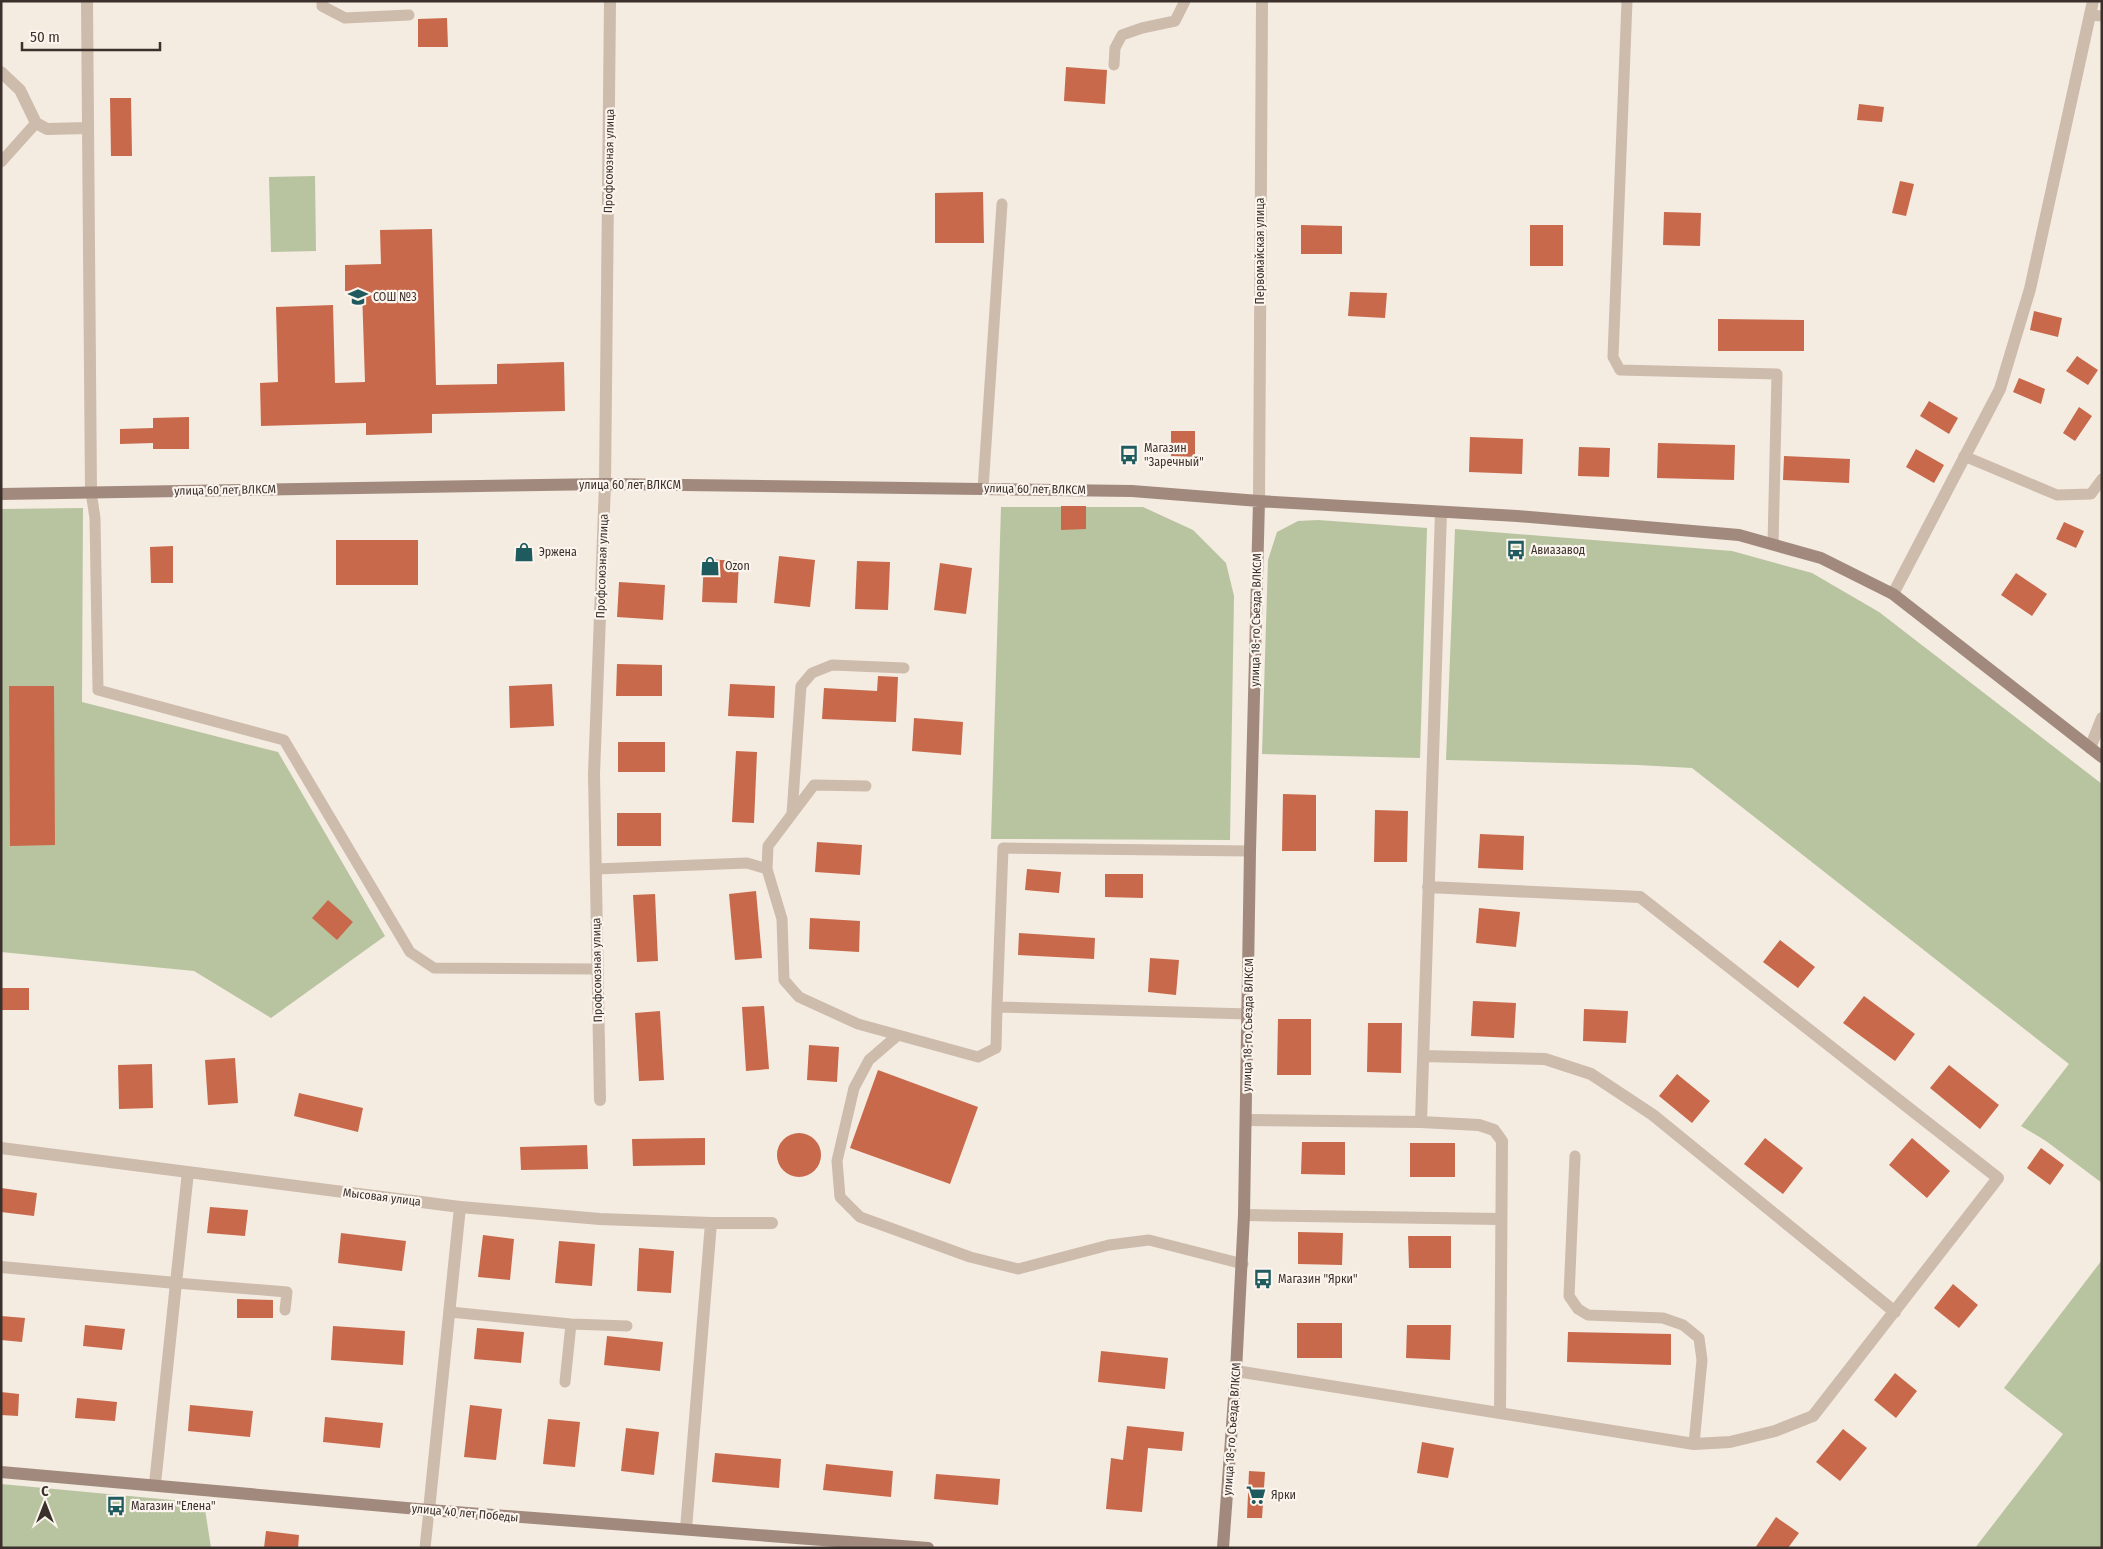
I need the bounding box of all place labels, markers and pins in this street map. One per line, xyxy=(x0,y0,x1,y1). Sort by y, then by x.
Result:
school or university icon: СОШ №3 xyxy=(347,286,369,308)
place label: СОШ №3 xyxy=(373,290,417,304)
place label: Магазин "Заречный" xyxy=(1144,441,1204,469)
bus stop icon: Магазин "Заречный" xyxy=(1118,444,1140,466)
bus stop icon: Авиазавод xyxy=(1505,539,1527,561)
shop icon: Эржена xyxy=(513,541,535,563)
place label: Авиазавод xyxy=(1531,543,1585,557)
place label: Эржена xyxy=(539,545,577,559)
shop icon: Ozon xyxy=(699,555,721,577)
place label: Ozon xyxy=(725,559,750,573)
bus stop icon: Магазин "Ярки" xyxy=(1252,1268,1274,1290)
place label: Магазин "Ярки" xyxy=(1278,1272,1358,1286)
supermarket icon: Ярки xyxy=(1245,1484,1267,1506)
place label: Ярки xyxy=(1271,1488,1296,1502)
bus stop icon: Магазин "Елена" xyxy=(105,1495,127,1517)
place label: Магазин "Елена" xyxy=(131,1499,215,1513)

